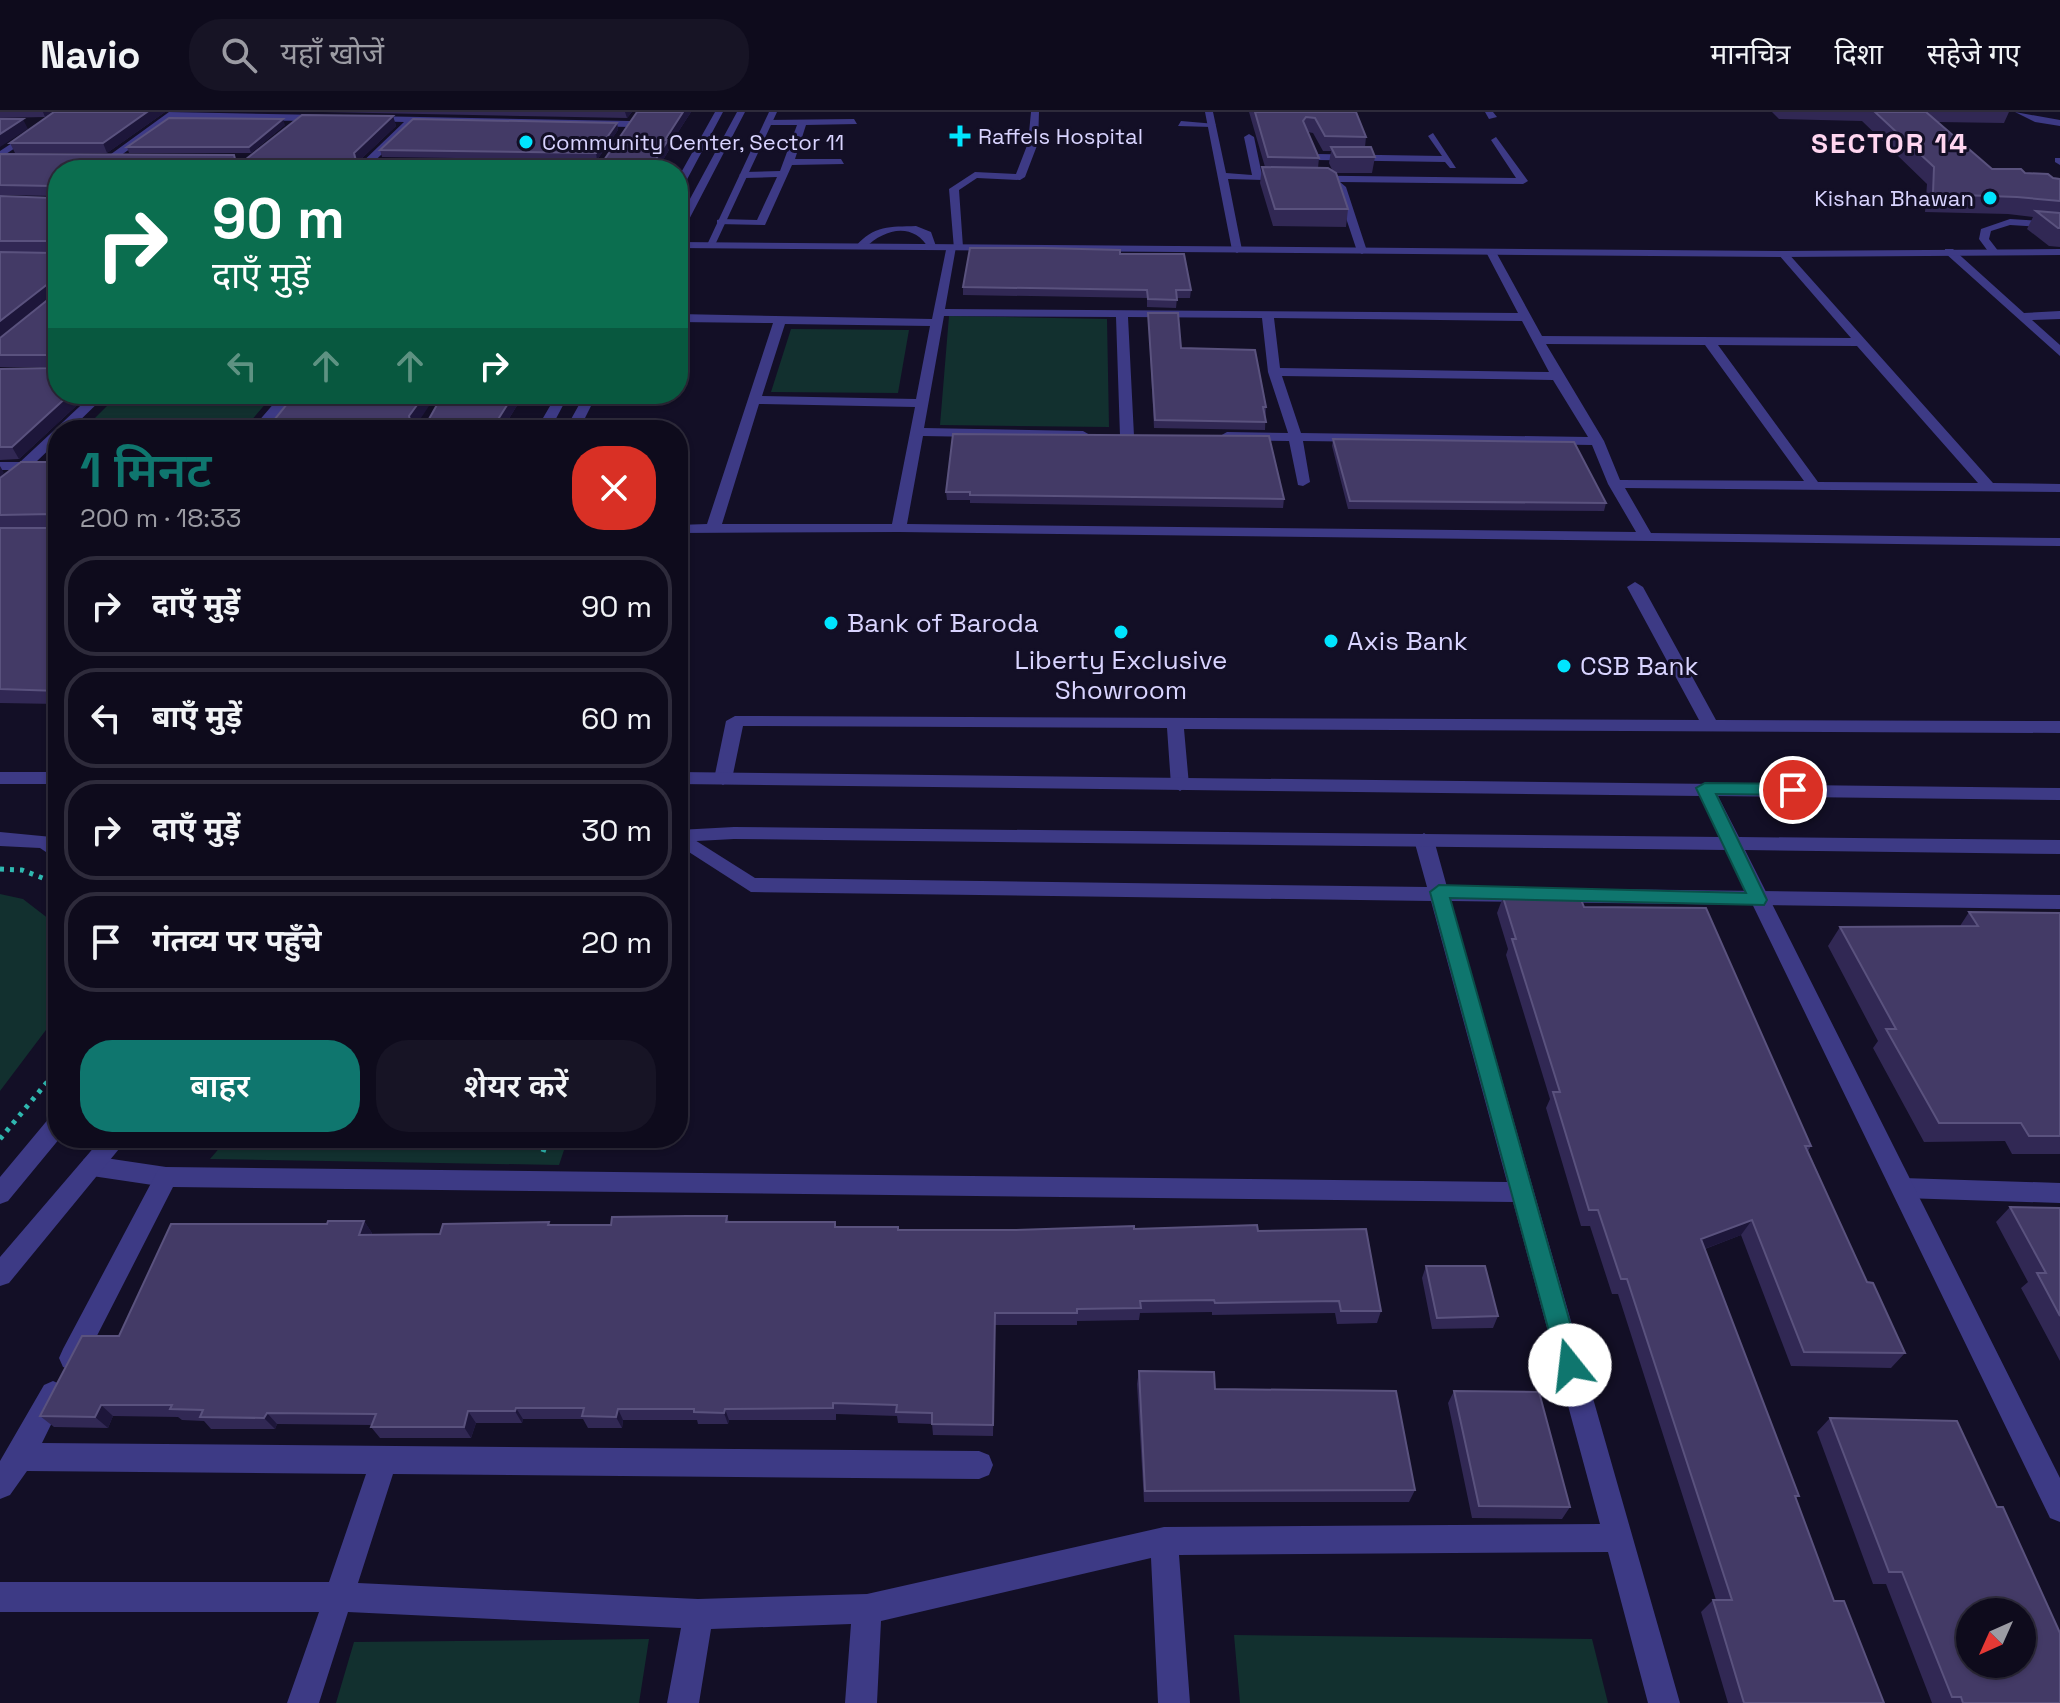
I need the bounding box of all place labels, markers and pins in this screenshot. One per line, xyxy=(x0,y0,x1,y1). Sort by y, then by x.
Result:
place label: Raffels Hospital xyxy=(978,122,1143,150)
marker: Raffels Hospital xyxy=(949,125,971,147)
place label: Community Center, Sector 11 xyxy=(542,128,844,156)
marker: Community Center, Sector 11 xyxy=(517,133,535,151)
place label: Kishan Bhawan xyxy=(1814,184,1974,212)
marker: Kishan Bhawan xyxy=(1981,189,1999,207)
place label: Bank of Baroda xyxy=(847,606,1039,640)
marker: Bank of Baroda xyxy=(822,614,840,632)
marker: Liberty Exclusive Showroom xyxy=(1112,623,1130,641)
place label: Axis Bank xyxy=(1347,624,1468,658)
marker: Axis Bank xyxy=(1322,632,1340,650)
place label: Liberty Exclusive Showroom xyxy=(1014,643,1228,707)
place label: CSB Bank xyxy=(1580,649,1698,683)
marker: CSB Bank xyxy=(1555,657,1573,675)
pin xyxy=(1759,756,1827,824)

